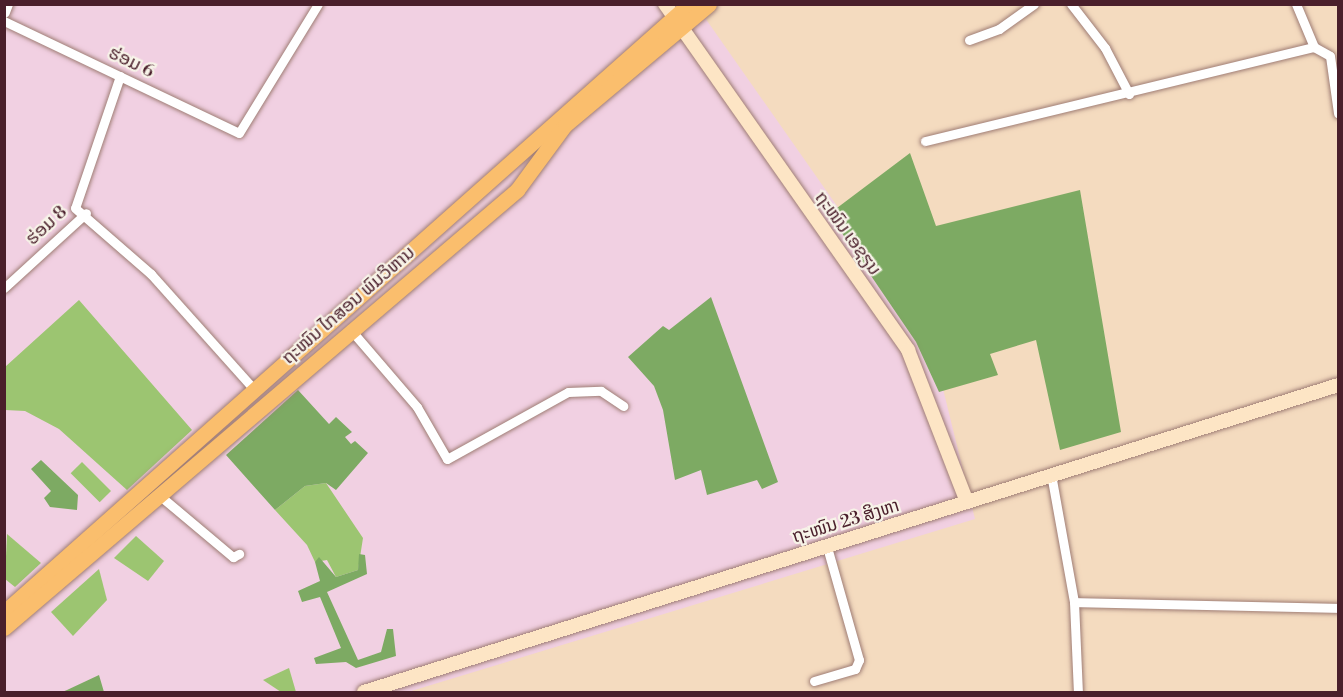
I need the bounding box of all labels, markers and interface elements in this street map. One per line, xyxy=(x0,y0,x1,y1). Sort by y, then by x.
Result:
street label: ຮ່ອມ 6 xyxy=(105,43,157,83)
street label: ຖະໜົນ ເອຊຽນ xyxy=(809,188,885,280)
street label: ຮ່ອມ 8 xyxy=(22,202,72,250)
street label: ຖະໜົນ ໄກສອນ ພົມວິຫານ xyxy=(278,242,420,370)
street label: ຖະໜົນ 23 ສິງຫາ xyxy=(790,495,902,549)

